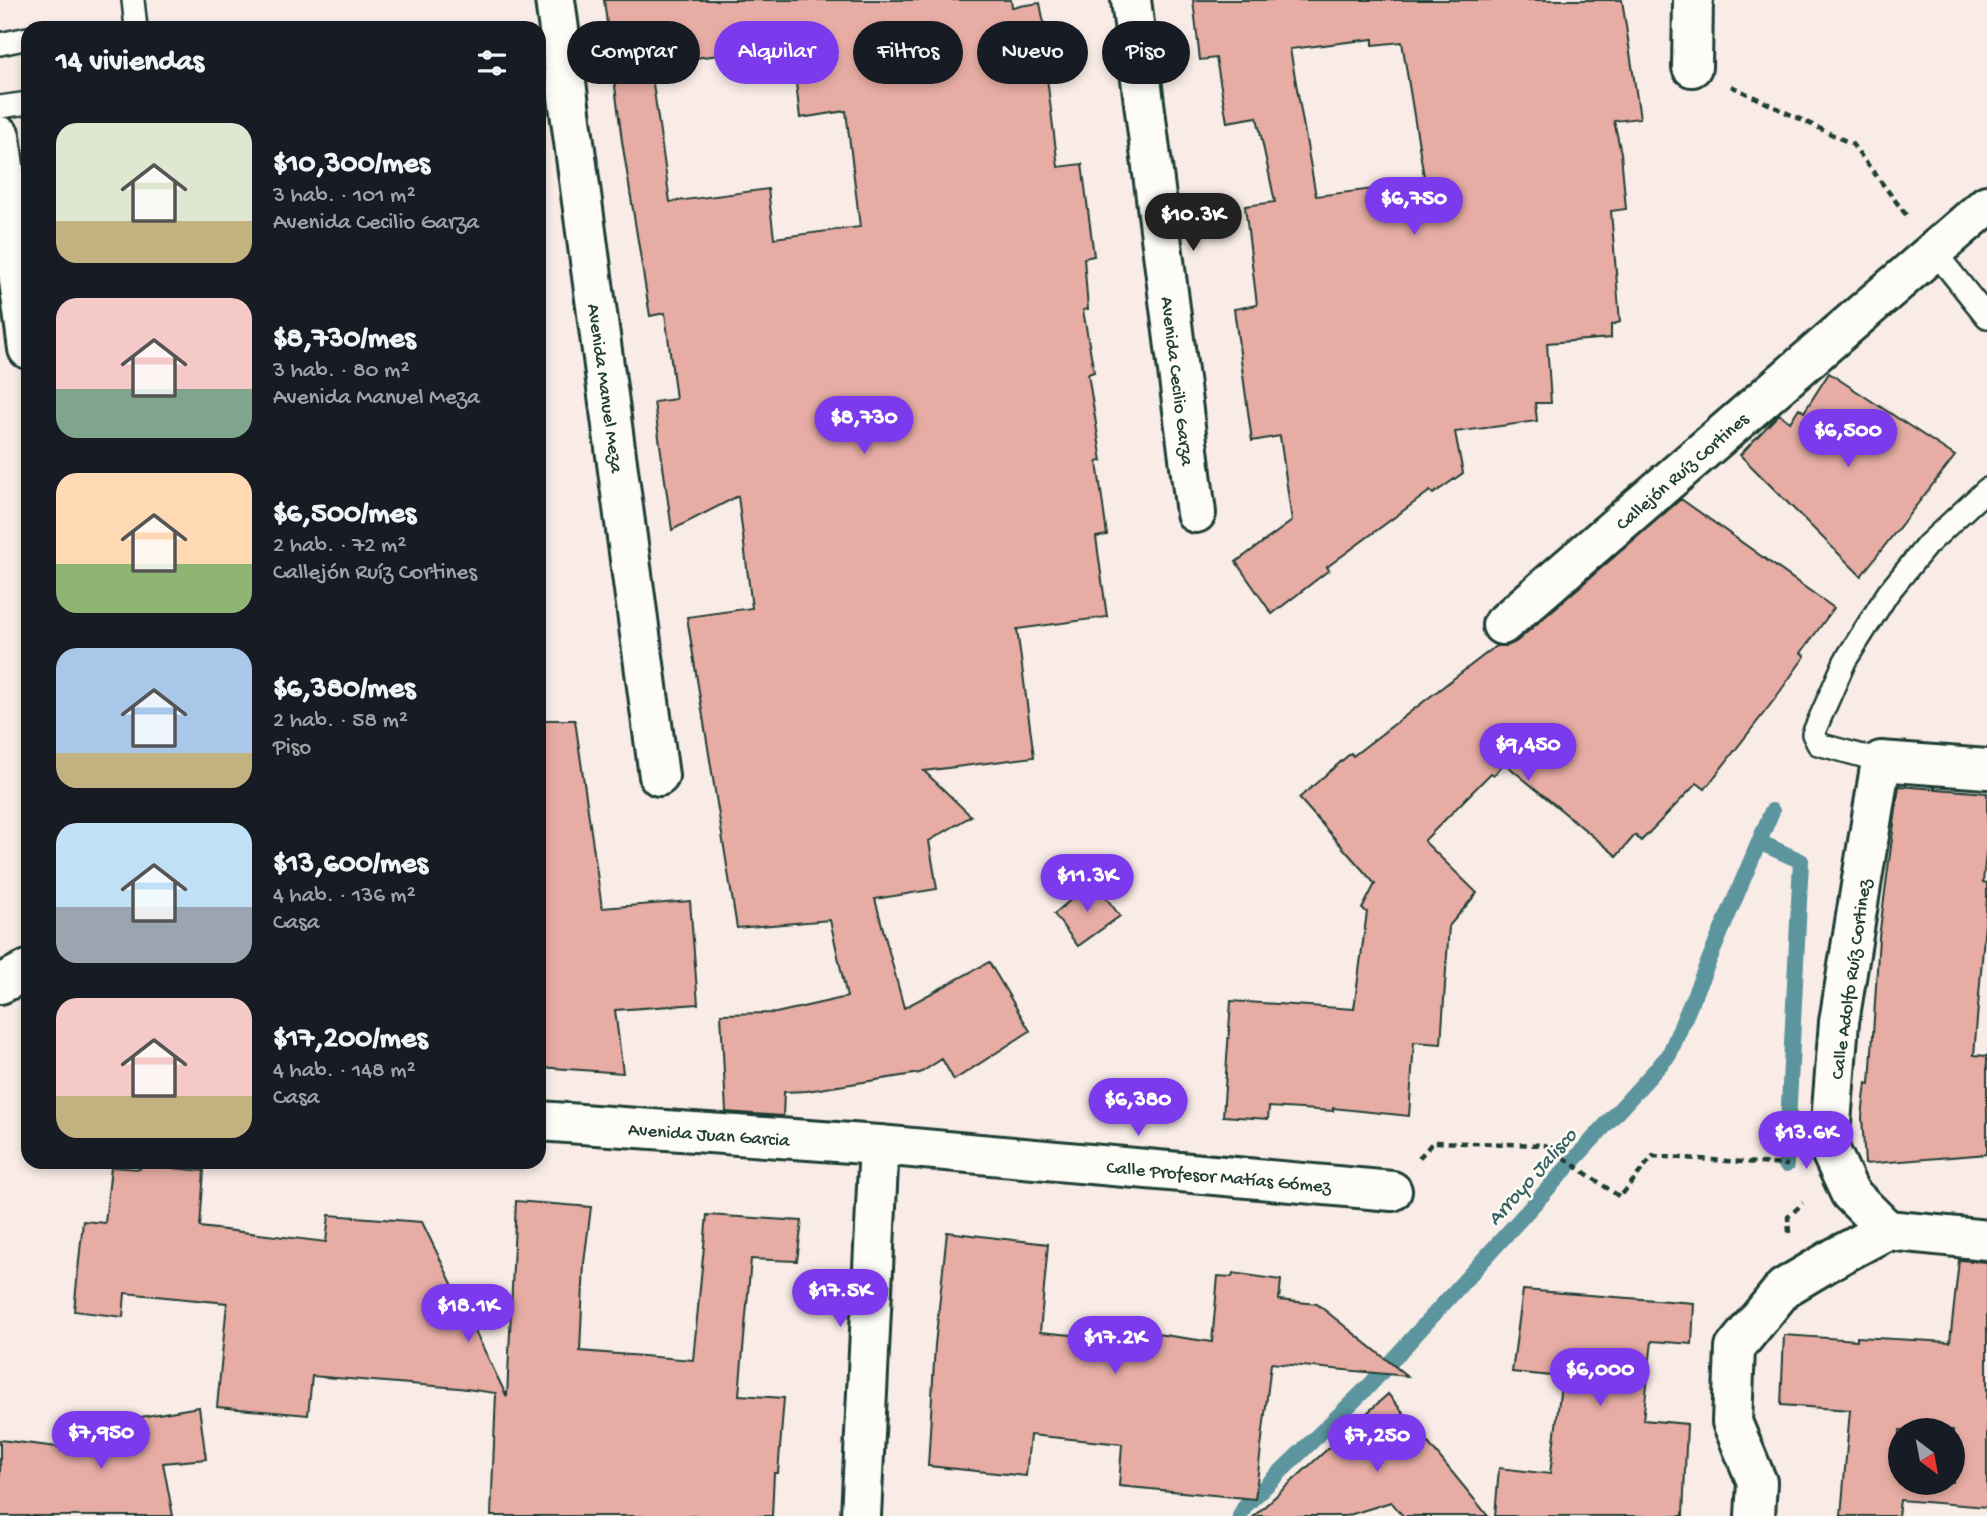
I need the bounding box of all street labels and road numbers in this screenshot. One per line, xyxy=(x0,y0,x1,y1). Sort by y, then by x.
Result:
street label: Avenida Cecilio Garza xyxy=(1154,296,1197,469)
street label: Avenida Manuel Meza xyxy=(580,302,627,476)
street label: Callejón Ruíz Cortines xyxy=(1612,408,1755,537)
street label: Calle Adolfo Ruíz Cortinez xyxy=(1827,877,1878,1081)
street label: Avenida Juan Garcia xyxy=(627,1119,792,1154)
street label: Calle Profesor Matías Gómez xyxy=(1105,1157,1333,1200)

